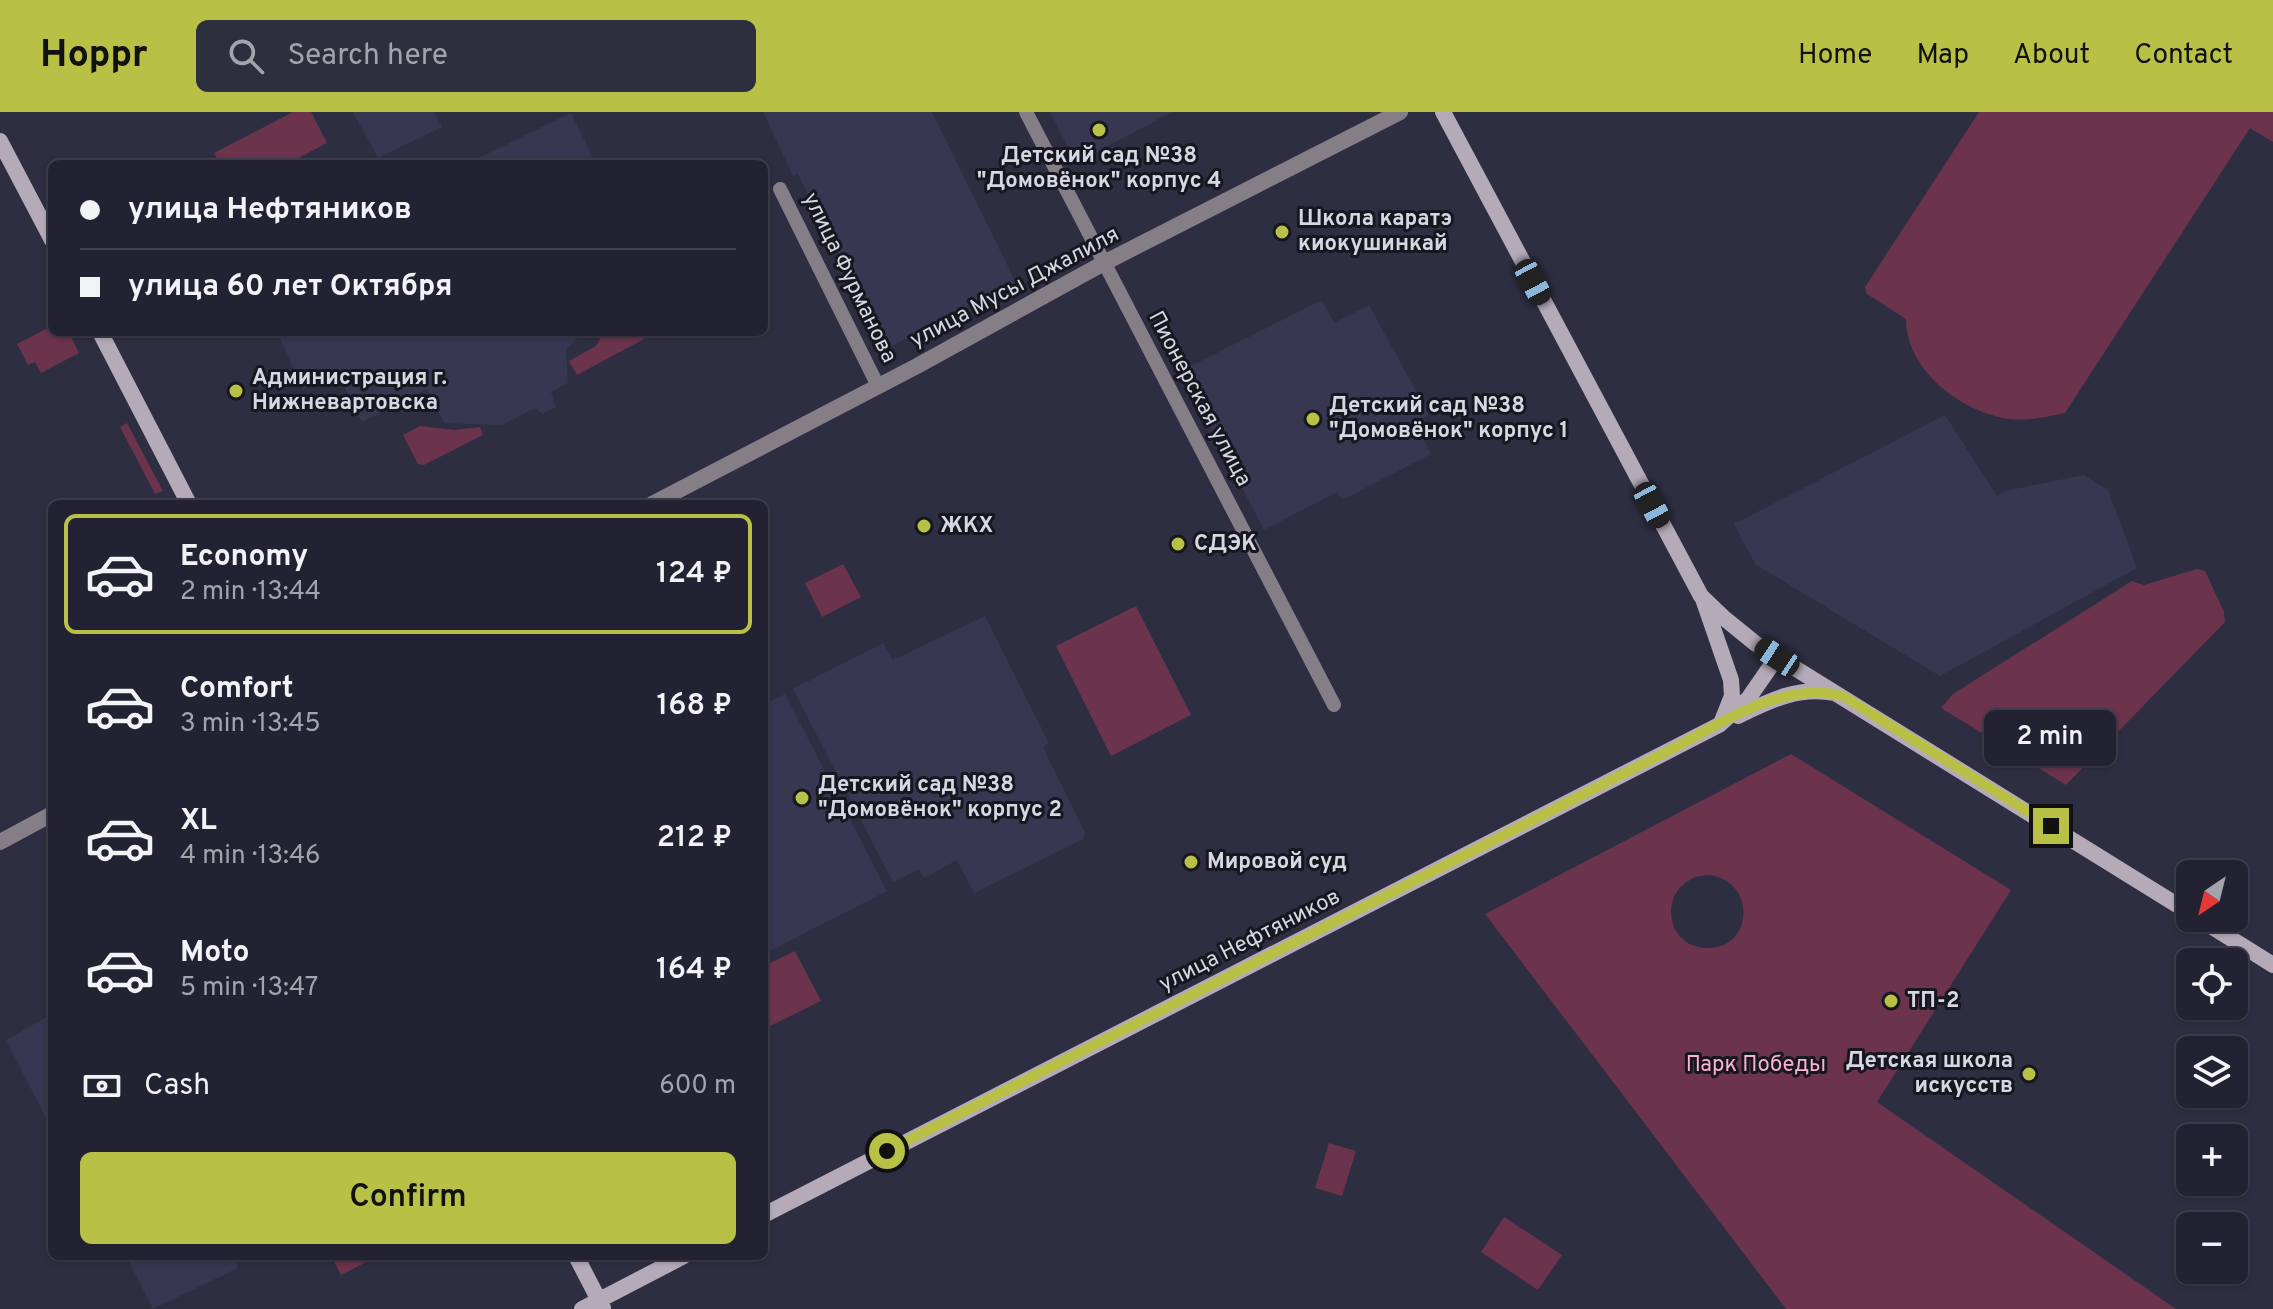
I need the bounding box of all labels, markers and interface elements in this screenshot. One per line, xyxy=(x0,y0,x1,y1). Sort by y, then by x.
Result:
search box xyxy=(196,20,756,92)
text: Hoppr xyxy=(40,32,148,81)
icon: search xyxy=(224,34,268,78)
text: Search here xyxy=(288,38,448,75)
text: Home xyxy=(1798,38,1872,74)
text: Map xyxy=(1916,38,1969,74)
text: About xyxy=(2013,38,2090,74)
text: Contact xyxy=(2134,38,2233,74)
marker: Детский сад №38 "Домовёнок" корпус 4 xyxy=(1090,121,1108,139)
place label: Детский сад №38 "Домовёнок" корпус 4 xyxy=(977,143,1221,195)
street label: улица Фурманова xyxy=(796,188,902,368)
text: улица Нефтяников xyxy=(128,192,412,229)
place label: Школа каратэ киокушинкай xyxy=(1298,206,1452,258)
street label: улица Мусы Джалиля xyxy=(906,221,1124,355)
marker: Школа каратэ киокушинкай xyxy=(1273,223,1291,241)
car xyxy=(1511,255,1555,309)
text: улица 60 лет Октября xyxy=(128,269,453,306)
street label: Пионерская улица xyxy=(1141,307,1257,491)
place label: Администрация г. Нижневартовска xyxy=(252,365,447,417)
marker: Администрация г. Нижневартовска xyxy=(227,382,245,400)
place label: Детский сад №38 "Домовёнок" корпус 1 xyxy=(1329,393,1568,445)
marker: Детский сад №38 "Домовёнок" корпус 1 xyxy=(1304,410,1322,428)
car xyxy=(1630,478,1674,532)
place label: ЖКХ xyxy=(940,513,994,540)
marker: ЖКХ xyxy=(915,517,933,535)
place label: СДЭК xyxy=(1194,531,1257,558)
marker: СДЭК xyxy=(1169,535,1187,553)
icon: car xyxy=(84,538,156,610)
text: Economy xyxy=(180,539,308,576)
text: 124 ₽ xyxy=(656,556,732,593)
text: 2 min · 13:44 xyxy=(180,576,321,609)
car xyxy=(1750,634,1804,680)
icon: car xyxy=(84,670,156,742)
text: Comfort xyxy=(180,671,293,708)
text: 168 ₽ xyxy=(656,688,732,725)
text: 3 min · 13:45 xyxy=(180,708,321,741)
callout: 2 min xyxy=(1985,710,2117,766)
text: 2 min xyxy=(2016,721,2084,754)
place label: Детский сад №38 "Домовёнок" корпус 2 xyxy=(818,772,1062,824)
marker: Детский сад №38 "Домовёнок" корпус 2 xyxy=(793,789,811,807)
icon: car xyxy=(84,802,156,874)
text: XL xyxy=(180,803,217,840)
route end xyxy=(2033,808,2069,844)
text: 212 ₽ xyxy=(657,820,732,857)
text: 4 min · 13:46 xyxy=(180,840,321,873)
place label: Мировой суд xyxy=(1207,849,1347,876)
marker: Мировой суд xyxy=(1182,853,1200,871)
north arrow xyxy=(2176,860,2248,932)
map controls xyxy=(2176,860,2248,1284)
street label: улица Нефтяников xyxy=(1155,884,1345,998)
icon: car xyxy=(84,934,156,1006)
text: Moto xyxy=(180,935,250,972)
button: locate xyxy=(2176,948,2248,1020)
text: 164 ₽ xyxy=(656,952,732,989)
text: 5 min · 13:47 xyxy=(180,972,318,1005)
place label: ТП-2 xyxy=(1907,988,1959,1015)
marker: ТП-2 xyxy=(1882,992,1900,1010)
button: layers xyxy=(2176,1036,2248,1108)
place label: Детская школа искусств xyxy=(1846,1048,2013,1100)
park label: Парк Победы xyxy=(1686,1052,1826,1079)
icon: cash xyxy=(80,1064,124,1108)
marker: Детская школа искусств xyxy=(2020,1065,2038,1083)
text: Cash xyxy=(144,1068,210,1105)
text: 600 m xyxy=(659,1070,736,1103)
button: + xyxy=(2176,1124,2248,1196)
route start xyxy=(869,1133,905,1169)
button: Confirm xyxy=(80,1152,736,1244)
button: − xyxy=(2176,1212,2248,1284)

